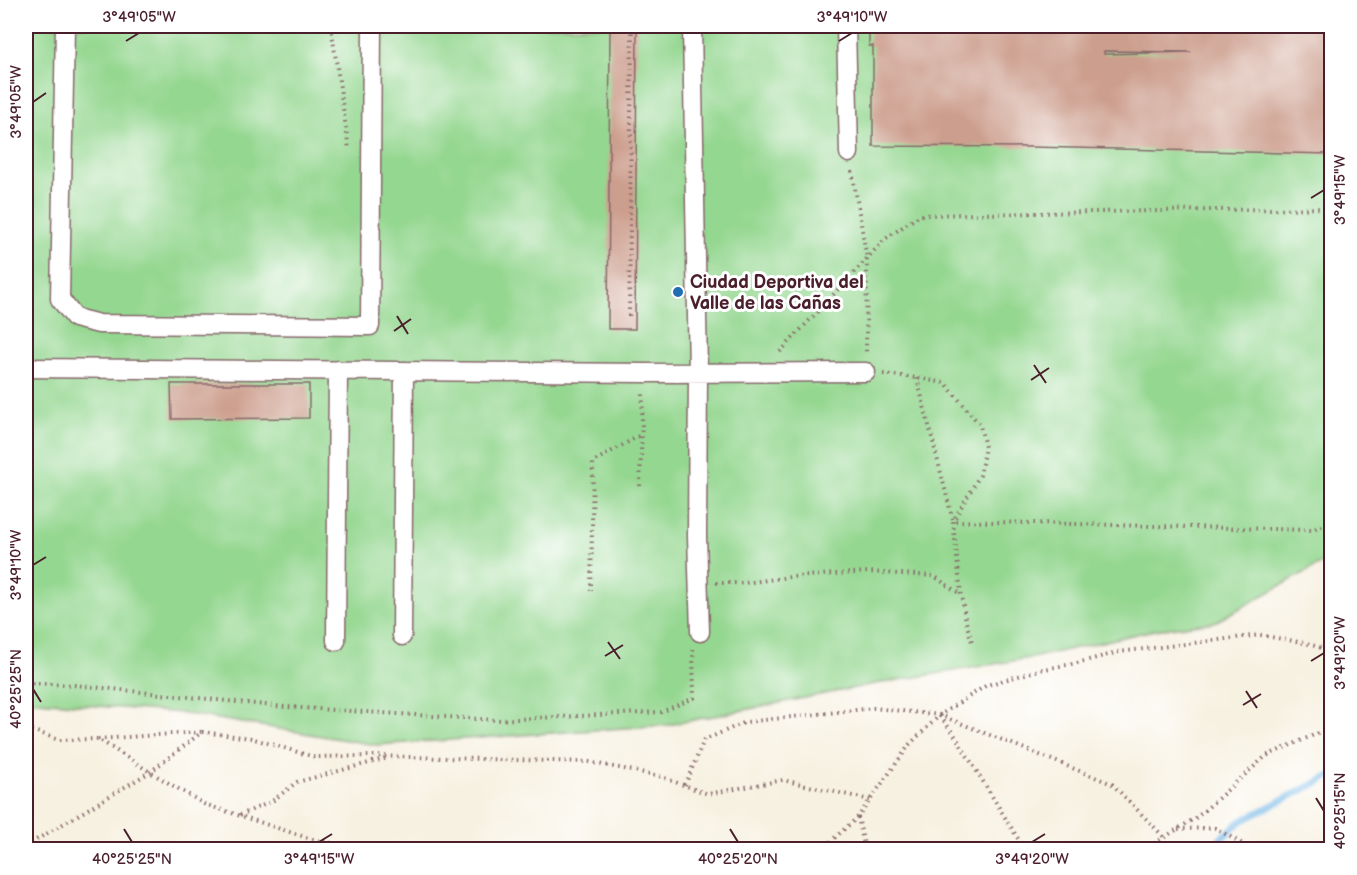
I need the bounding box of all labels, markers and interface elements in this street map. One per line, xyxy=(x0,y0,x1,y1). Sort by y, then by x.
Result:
text: 3°49'05"W xyxy=(102,8,176,27)
text: 3°49'10"W xyxy=(817,8,888,27)
text: 3°49'05"W xyxy=(7,65,26,139)
text: 3°49'15"W xyxy=(1331,154,1350,225)
place label: Ciudad Deportiva del Valle de las Cañas xyxy=(690,272,864,314)
marker: Ciudad Deportiva del Valle de las Cañas xyxy=(671,285,685,299)
text: 3°49'10"W xyxy=(7,529,26,600)
text: 3°49'20"W xyxy=(1331,616,1350,690)
text: 40°25'25"N xyxy=(7,649,26,729)
text: 40°25'15"N xyxy=(1331,773,1350,849)
text: 40°25'25"N xyxy=(92,850,172,869)
text: 3°49'15"W xyxy=(284,850,355,869)
text: 40°25'20"N xyxy=(698,850,778,869)
text: 3°49'20"W xyxy=(995,850,1069,869)

